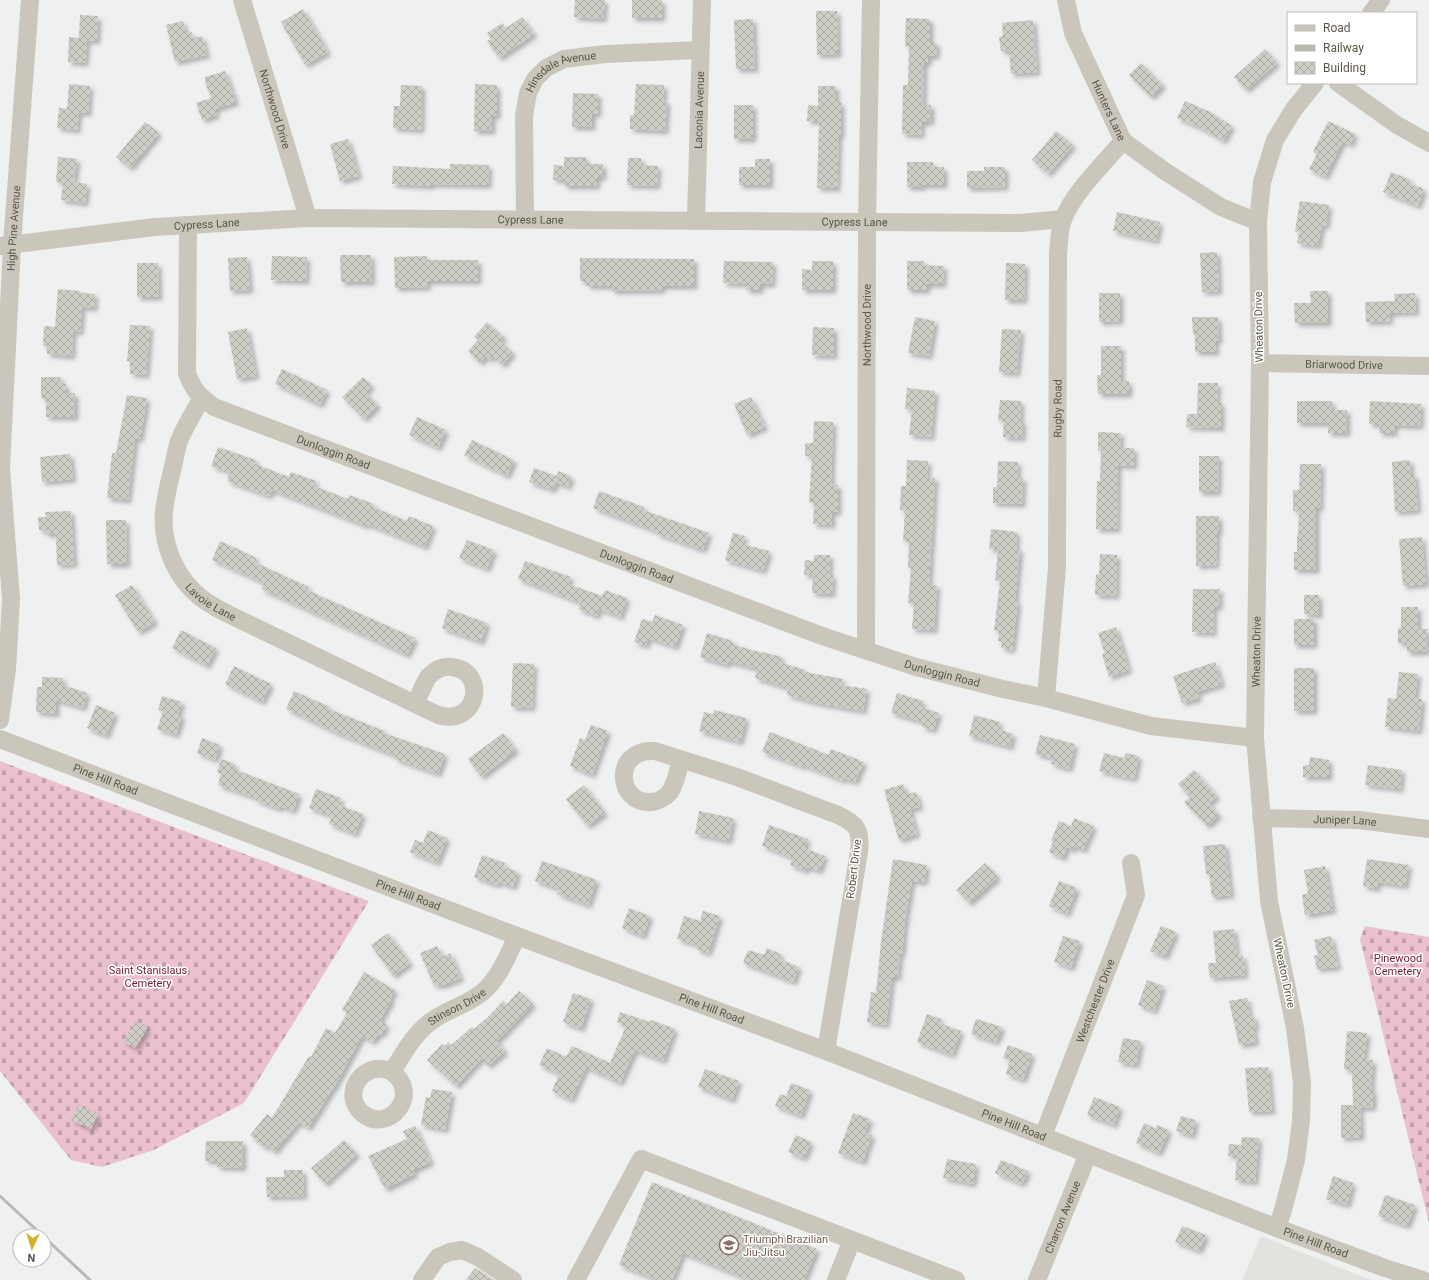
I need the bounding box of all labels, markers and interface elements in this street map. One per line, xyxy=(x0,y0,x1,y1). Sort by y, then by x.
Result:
legend xyxy=(1287,12,1417,84)
text: Road xyxy=(1323,21,1351,35)
text: Railway xyxy=(1323,41,1364,55)
street label: Hinsdale Avenue xyxy=(523,49,597,94)
text: Building xyxy=(1323,61,1366,75)
street label: Northwood Drive xyxy=(257,68,293,151)
street label: Laconia Avenue xyxy=(691,71,707,149)
street label: Hunters Lane xyxy=(1089,78,1129,143)
street label: High Pine Avenue xyxy=(4,185,23,271)
street label: Cypress Lane xyxy=(498,213,564,226)
street label: Cypress Lane xyxy=(822,215,888,229)
street label: Cypress Lane xyxy=(173,216,240,232)
street label: Northwood Drive xyxy=(860,284,873,366)
street label: Wheaton Drive xyxy=(1252,291,1266,363)
street label: Briarwood Drive xyxy=(1305,357,1383,372)
street label: Rugby Road xyxy=(1051,379,1064,438)
street label: Dunloggin Road xyxy=(295,432,372,472)
street label: Dunloggin Road xyxy=(598,546,675,586)
street label: Lavoie Lane xyxy=(183,580,238,623)
street label: Wheaton Drive xyxy=(1249,616,1263,687)
street label: Dunloggin Road xyxy=(903,657,981,689)
street label: Pine Hill Road xyxy=(71,761,140,797)
street label: Juniper Lane xyxy=(1313,813,1377,829)
street label: Robert Drive xyxy=(844,838,864,900)
street label: Pine Hill Road xyxy=(374,876,443,913)
street label: Wheaton Drive xyxy=(1270,937,1298,1009)
park label: Pinewood Cemetery xyxy=(1374,952,1422,978)
street label: Westchester Drive xyxy=(1073,957,1117,1044)
park label: Saint Stanislaus Cemetery xyxy=(109,964,188,990)
street label: Stinson Drive xyxy=(425,985,489,1028)
street label: Pine Hill Road xyxy=(677,990,746,1026)
street label: Pine Hill Road xyxy=(980,1106,1048,1143)
street label: Charron Avenue xyxy=(1042,1178,1083,1255)
street label: Pine Hill Road xyxy=(1282,1224,1350,1260)
north arrow xyxy=(12,1228,52,1268)
place label: Triumph Brazilian Jiu-Jitsu xyxy=(743,1233,828,1259)
school or university icon: Triumph Brazilian Jiu-Jitsu xyxy=(718,1234,740,1256)
text: N xyxy=(27,1251,36,1264)

